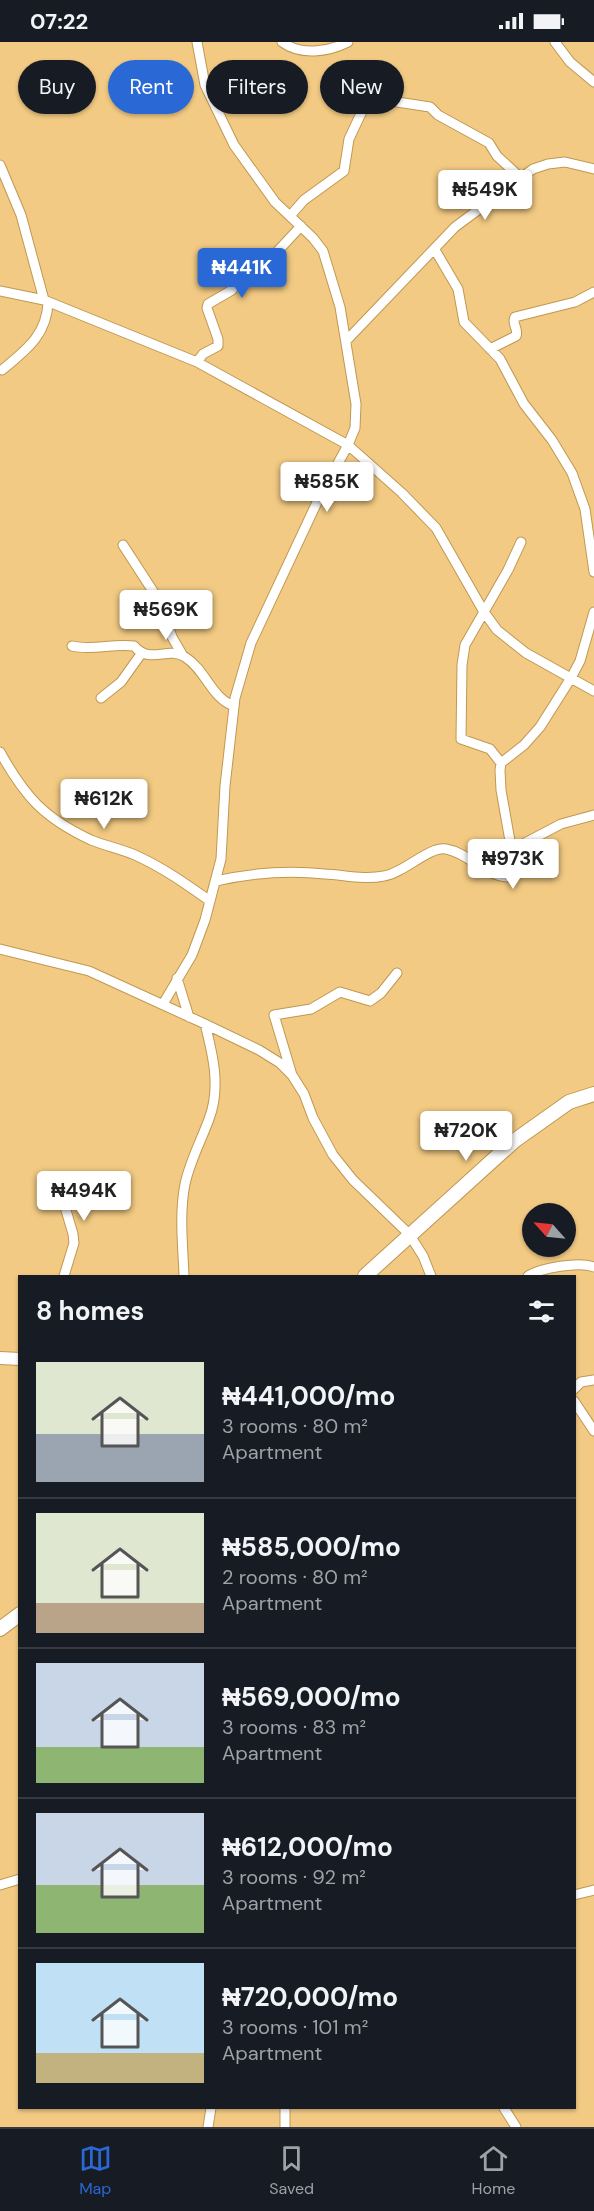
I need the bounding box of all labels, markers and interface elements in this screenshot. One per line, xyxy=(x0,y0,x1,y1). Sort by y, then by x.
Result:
text: 07:22 xyxy=(30,7,88,36)
chip: Buy xyxy=(18,60,96,114)
chip: Rent xyxy=(108,60,194,114)
chip: Filters xyxy=(206,60,308,114)
chip: New xyxy=(320,60,404,114)
pin: ₦549K xyxy=(443,170,527,221)
text: ₦549K xyxy=(452,176,518,202)
pin: ₦441K xyxy=(200,248,284,299)
text: ₦441K xyxy=(212,254,272,280)
pin: ₦585K xyxy=(285,462,369,513)
text: ₦585K xyxy=(294,468,360,494)
pin: ₦569K xyxy=(124,590,208,641)
text: ₦569K xyxy=(134,596,198,622)
pin: ₦612K xyxy=(62,779,146,830)
text: ₦612K xyxy=(74,785,134,811)
pin: ₦973K xyxy=(471,839,555,890)
text: ₦973K xyxy=(482,845,544,871)
pin: ₦720K xyxy=(424,1111,508,1162)
text: ₦720K xyxy=(434,1117,498,1143)
pin: ₦494K xyxy=(42,1171,126,1222)
text: ₦494K xyxy=(51,1177,117,1203)
north arrow xyxy=(522,1203,576,1257)
map controls xyxy=(522,1203,576,1257)
text: 8 homes xyxy=(36,1294,144,1328)
icon: filters xyxy=(525,1295,558,1328)
text: ₦441,000/mo xyxy=(222,1379,395,1413)
icon: home xyxy=(84,1386,156,1458)
text: 3 rooms · 80 m² xyxy=(222,1413,368,1439)
text: Apartment xyxy=(222,1439,322,1465)
text: ₦585,000/mo xyxy=(222,1530,401,1564)
icon: home xyxy=(84,1537,156,1609)
text: 2 rooms · 80 m² xyxy=(222,1564,368,1590)
text: Apartment xyxy=(222,1590,322,1616)
text: ₦569,000/mo xyxy=(222,1680,401,1714)
icon: home xyxy=(84,1687,156,1759)
text: 3 rooms · 83 m² xyxy=(222,1714,366,1740)
text: Apartment xyxy=(222,1740,322,1766)
text: ₦612,000/mo xyxy=(222,1830,393,1864)
icon: home xyxy=(84,1837,156,1909)
text: 3 rooms · 92 m² xyxy=(222,1864,366,1890)
text: Apartment xyxy=(222,1890,322,1916)
text: ₦720,000/mo xyxy=(222,1980,398,2014)
icon: home xyxy=(84,1987,156,2059)
text: 3 rooms · 101 m² xyxy=(222,2014,368,2040)
text: Apartment xyxy=(222,2040,322,2066)
tab: Map xyxy=(79,2142,112,2199)
tab: Saved xyxy=(269,2142,314,2199)
tab: Home xyxy=(472,2142,515,2199)

